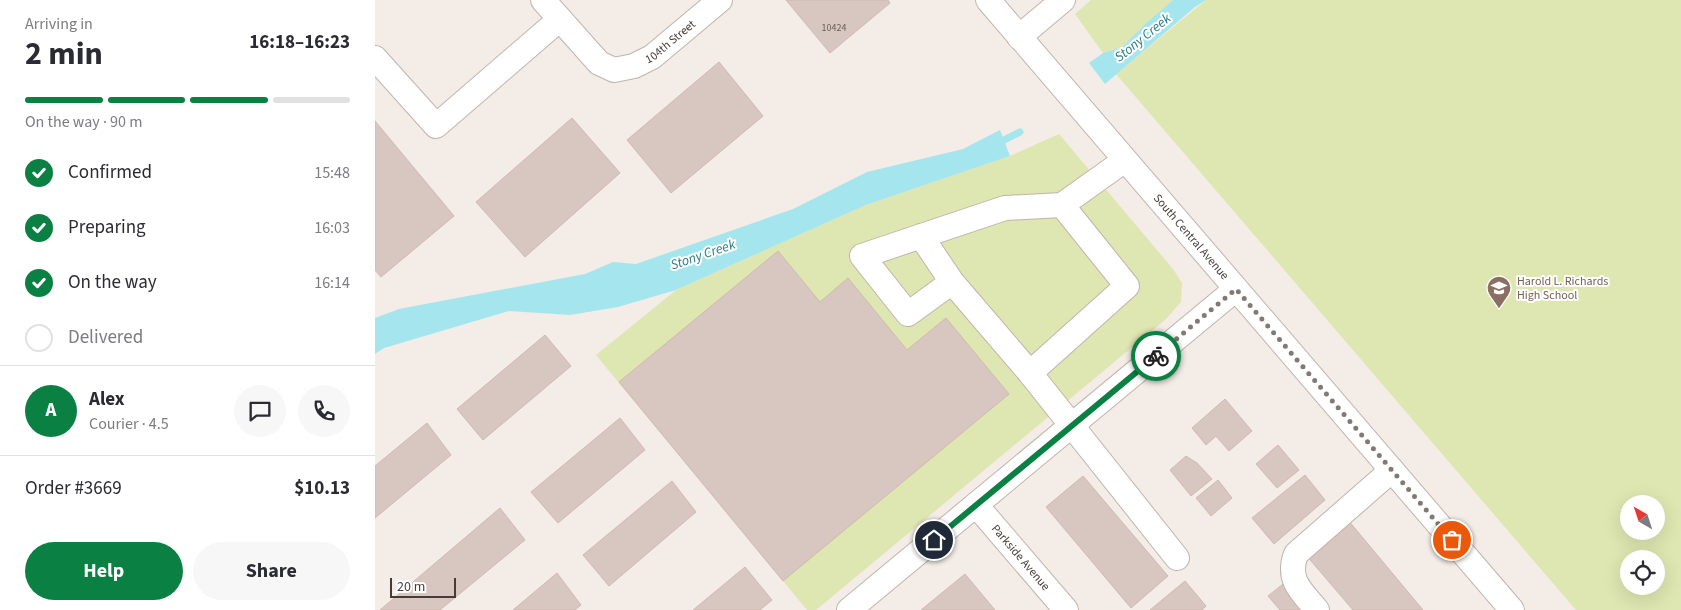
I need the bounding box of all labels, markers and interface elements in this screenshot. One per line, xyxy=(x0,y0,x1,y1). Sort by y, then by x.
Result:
water label: Stony Creek xyxy=(1110,9,1176,67)
text: Arriving in xyxy=(25,13,93,35)
street label: 104th Street xyxy=(642,16,699,68)
house number: 10424 xyxy=(822,21,846,35)
text: 16:18–16:23 xyxy=(249,29,350,56)
text: 2 min xyxy=(25,31,103,77)
text: On the way · 90 m xyxy=(25,111,142,133)
icon: check xyxy=(25,159,53,187)
text: Confirmed xyxy=(68,159,152,186)
text: 15:48 xyxy=(314,162,350,184)
street label: South Central Avenue xyxy=(1150,190,1233,283)
icon: check xyxy=(25,214,53,242)
text: Preparing xyxy=(68,214,146,241)
text: 16:03 xyxy=(314,217,350,239)
water label: Stony Creek xyxy=(668,234,738,275)
icon: check xyxy=(25,269,53,297)
text: On the way xyxy=(68,269,157,296)
text: 16:14 xyxy=(314,272,350,294)
place label: Harold L. Richards High School xyxy=(1517,273,1608,304)
school or university icon: Harold L. Richards High School xyxy=(1486,275,1512,309)
text: Delivered xyxy=(68,324,143,351)
courier xyxy=(1131,331,1181,381)
icon: bike xyxy=(1142,342,1170,370)
button: chat xyxy=(234,385,286,437)
button: phone xyxy=(298,385,350,437)
text: Alex xyxy=(89,386,125,413)
text: A xyxy=(46,397,56,424)
text: Courier · 4.5 xyxy=(89,413,169,435)
text: Order #3669 xyxy=(25,475,122,502)
text: $10.13 xyxy=(294,475,350,502)
north arrow xyxy=(1620,495,1665,540)
map controls xyxy=(1620,495,1665,595)
pin xyxy=(913,519,955,561)
pin xyxy=(1431,519,1473,561)
street label: Parkside Avenue xyxy=(988,521,1054,594)
icon: home xyxy=(920,526,948,554)
icon: bag xyxy=(1438,526,1466,554)
button: Help xyxy=(25,542,183,600)
button: Share xyxy=(193,542,350,600)
button: locate xyxy=(1620,550,1665,595)
scale bar xyxy=(390,575,456,598)
text: 20 m xyxy=(397,577,425,597)

